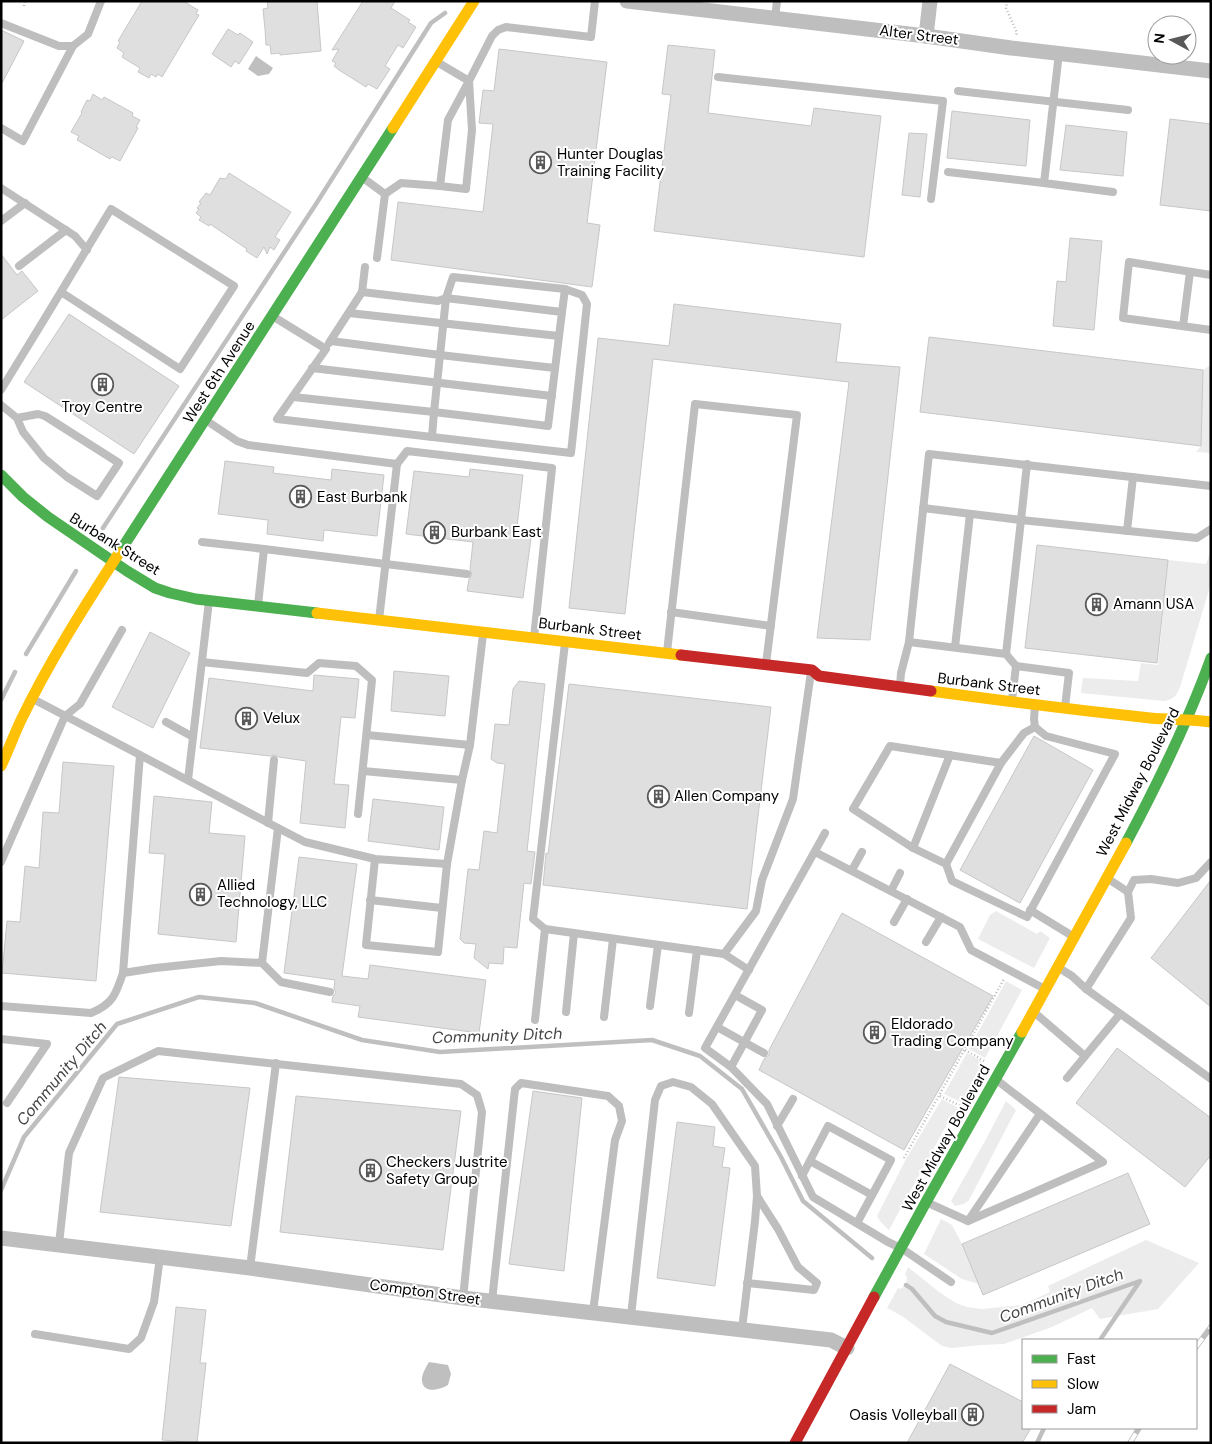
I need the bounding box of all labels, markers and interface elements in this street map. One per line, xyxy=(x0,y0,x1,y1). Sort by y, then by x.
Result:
north arrow xyxy=(1147,15,1197,65)
street label: Alter Street xyxy=(878,20,960,50)
text: N xyxy=(1150,32,1169,45)
place label: Hunter Douglas Training Facility xyxy=(557,144,665,181)
building icon: Hunter Douglas Training Facility xyxy=(529,151,553,175)
street label: West 6th Avenue xyxy=(178,317,260,427)
building icon: Troy Centre xyxy=(90,372,114,396)
place label: Troy Centre xyxy=(61,397,143,417)
building icon: East Burbank xyxy=(289,485,313,509)
place label: East Burbank xyxy=(317,487,408,507)
street label: Burbank Street xyxy=(66,508,164,580)
building icon: Burbank East xyxy=(423,520,447,544)
place label: Burbank East xyxy=(451,522,542,542)
building icon: Amann USA xyxy=(1085,592,1109,616)
place label: Amann USA xyxy=(1113,594,1194,614)
street label: Burbank Street xyxy=(537,613,643,645)
street label: Burbank Street xyxy=(936,668,1042,700)
street label: West Midway Boulevard xyxy=(1092,704,1184,860)
building icon: Velux xyxy=(235,706,259,730)
place label: Velux xyxy=(263,708,301,728)
building icon: Allen Company xyxy=(646,784,670,808)
place label: Allen Company xyxy=(674,786,780,806)
place label: Allied Technology, LLC xyxy=(217,875,328,912)
building icon: Allied Technology, LLC xyxy=(189,882,213,906)
place label: Eldorado Trading Company xyxy=(891,1014,1014,1051)
water label: Community Ditch xyxy=(11,1017,111,1130)
building icon: Eldorado Trading Company xyxy=(863,1021,887,1045)
water label: Community Ditch xyxy=(431,1023,563,1048)
street label: West Midway Boulevard xyxy=(897,1061,995,1215)
place label: Checkers Justrite Safety Group xyxy=(386,1152,508,1189)
building icon: Checkers Justrite Safety Group xyxy=(358,1159,382,1183)
water label: Community Ditch xyxy=(996,1263,1126,1328)
street label: Compton Street xyxy=(368,1274,482,1310)
legend xyxy=(1022,1339,1197,1429)
text: Fast xyxy=(1067,1349,1096,1369)
text: Slow xyxy=(1067,1374,1100,1394)
text: Jam xyxy=(1067,1399,1096,1419)
building icon: Oasis Volleyball xyxy=(961,1403,985,1427)
place label: Oasis Volleyball xyxy=(849,1405,957,1425)

